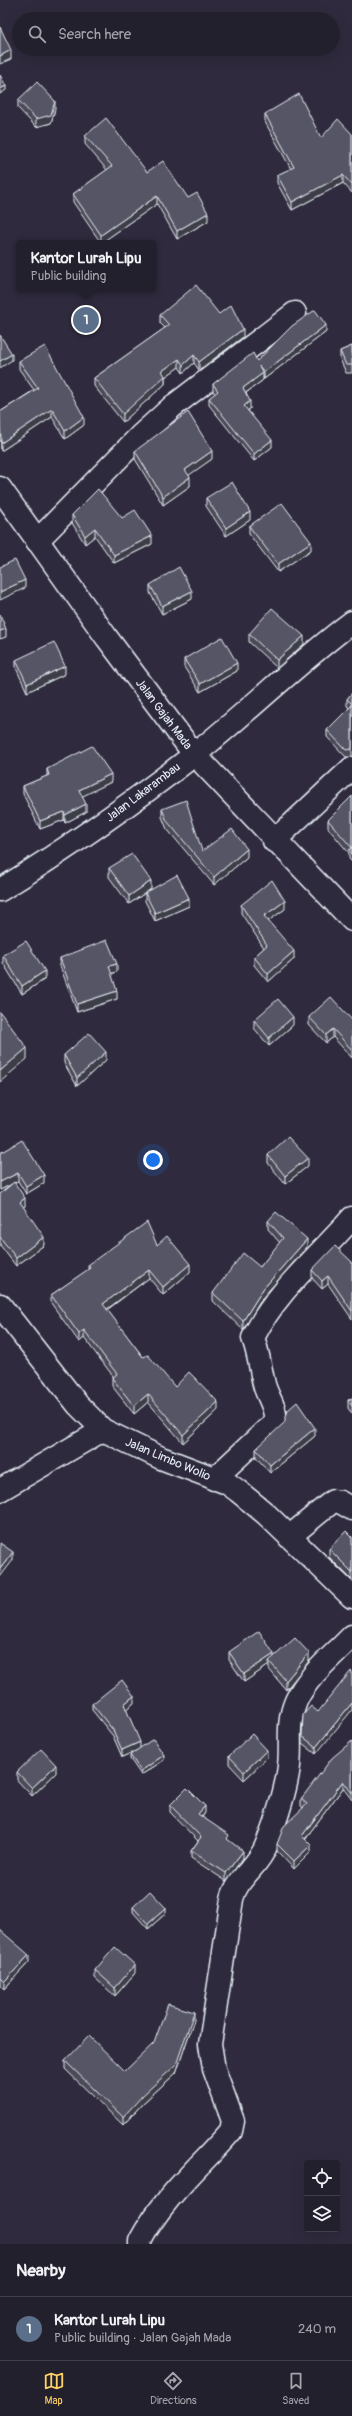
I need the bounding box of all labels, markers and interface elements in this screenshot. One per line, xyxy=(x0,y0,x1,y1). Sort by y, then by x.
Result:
search box xyxy=(12,12,340,56)
icon: search xyxy=(26,23,48,45)
text: Search here xyxy=(58,25,131,44)
popup xyxy=(16,240,156,292)
text: Kantor Lurah Lipu xyxy=(30,249,142,268)
text: Public building xyxy=(30,268,106,284)
pin: 1 xyxy=(73,305,99,335)
street label: Jalan Gajah Mada xyxy=(132,676,195,753)
street label: Jalan Lakarambau xyxy=(103,759,184,825)
your location xyxy=(143,1150,163,1170)
street label: Jalan Limbo Wolio xyxy=(123,1435,213,1484)
map controls xyxy=(304,2160,340,2232)
button: locate xyxy=(304,2160,340,2196)
button: layers xyxy=(304,2196,340,2232)
text: Nearby xyxy=(16,2260,65,2281)
text: Kantor Lurah Lipu xyxy=(54,2311,165,2330)
text: 1 xyxy=(26,2321,32,2337)
text: 240 m xyxy=(298,2321,336,2337)
text: Public building · Jalan Gajah Mada xyxy=(54,2330,231,2346)
tab: Map xyxy=(43,2370,65,2407)
tab: Directions xyxy=(150,2370,197,2407)
tab: Saved xyxy=(282,2370,309,2407)

